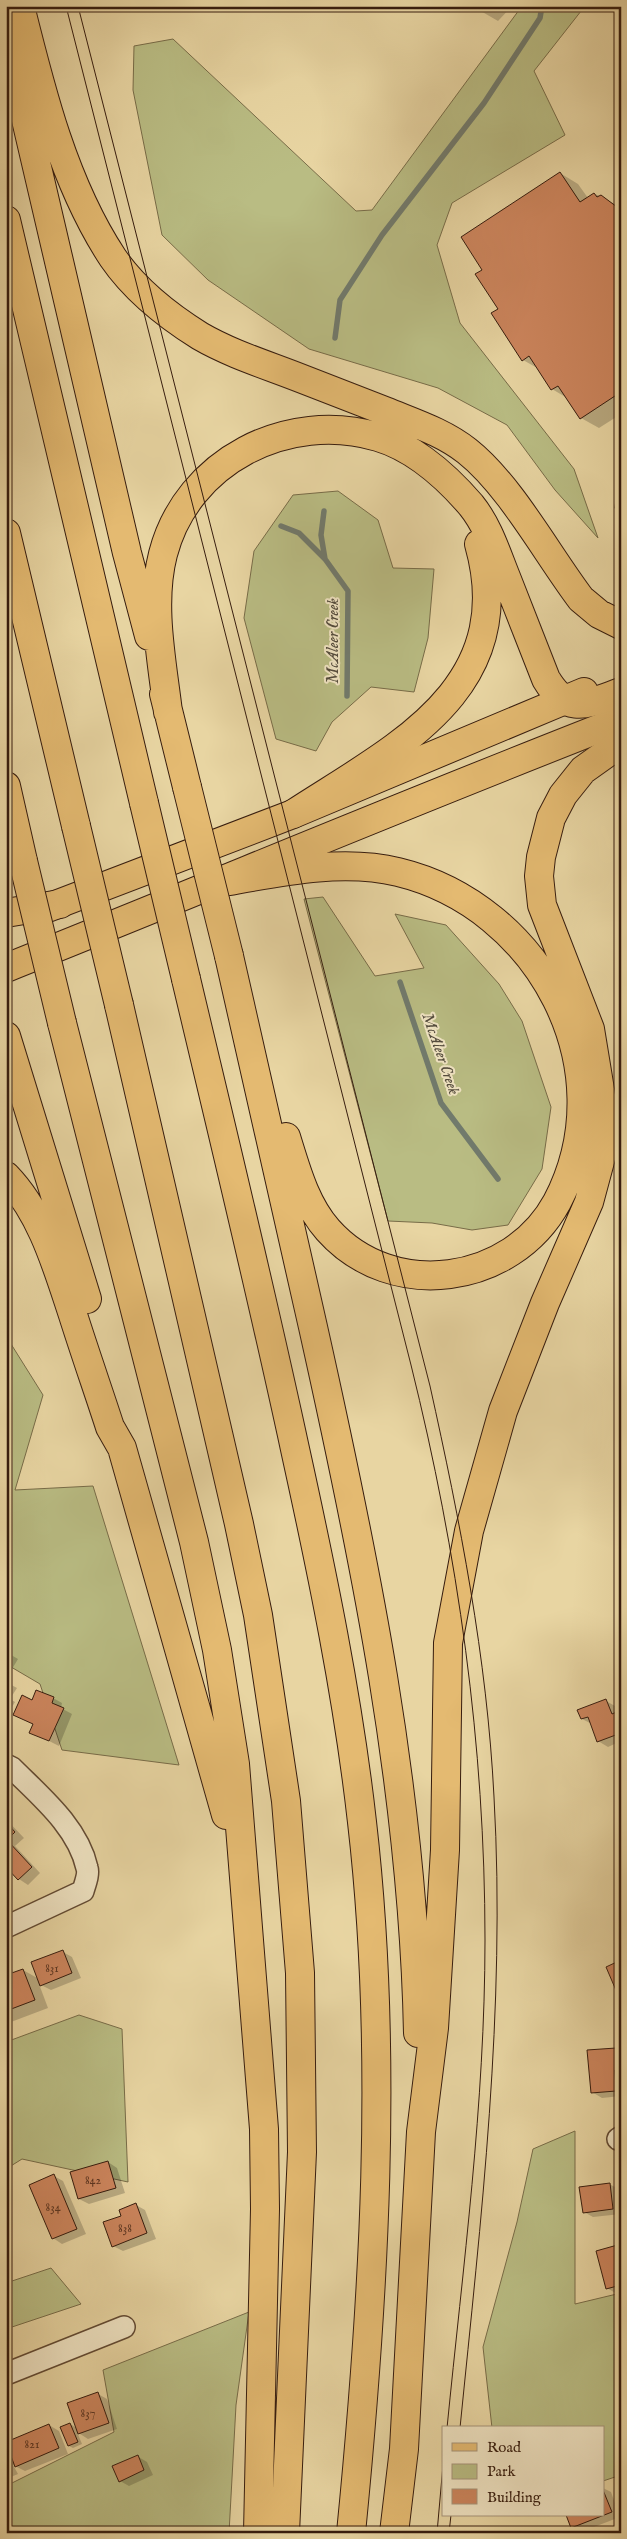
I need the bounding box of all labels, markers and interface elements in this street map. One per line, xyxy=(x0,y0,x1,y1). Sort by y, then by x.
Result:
water label: McAleer Creek xyxy=(324,598,344,684)
water label: McAleer Creek xyxy=(417,1010,464,1098)
house number: 831 xyxy=(45,1961,59,1976)
house number: 842 xyxy=(85,2173,101,2188)
house number: 834 xyxy=(45,2200,61,2215)
house number: 838 xyxy=(118,2221,132,2236)
house number: 837 xyxy=(81,2406,95,2421)
legend xyxy=(442,2426,604,2516)
house number: 821 xyxy=(25,2437,39,2452)
text: Road xyxy=(487,2438,522,2457)
text: Park xyxy=(487,2462,517,2481)
text: Building xyxy=(487,2488,542,2507)

